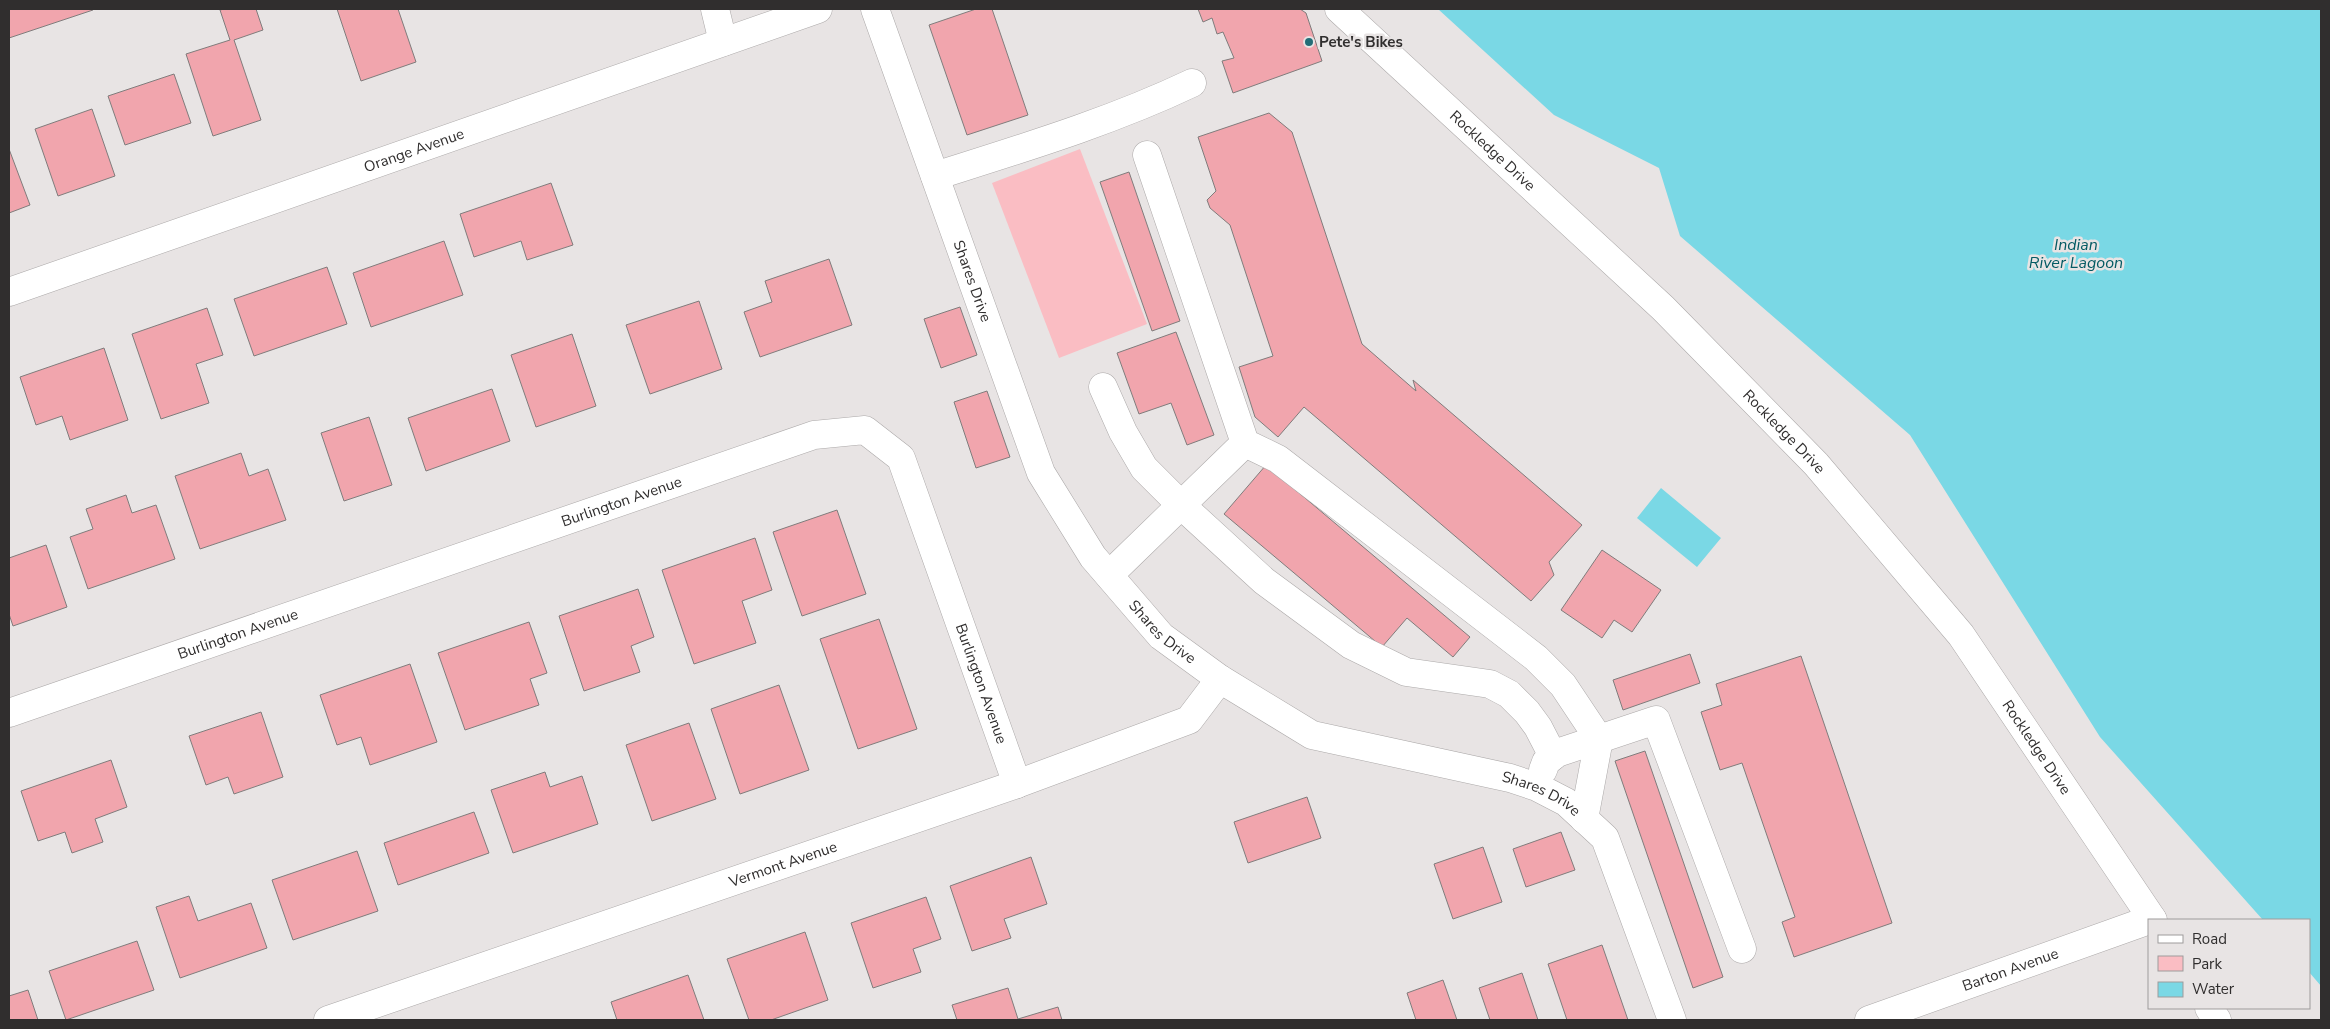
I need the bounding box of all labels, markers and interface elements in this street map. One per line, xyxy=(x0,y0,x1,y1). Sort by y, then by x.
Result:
place label: Pete's Bikes xyxy=(1319,32,1403,52)
marker: Pete's Bikes xyxy=(1303,36,1315,48)
street label: Rockledge Drive xyxy=(1445,106,1540,195)
street label: Orange Avenue xyxy=(361,124,467,177)
water label: Indian River Lagoon xyxy=(2029,234,2123,274)
street label: Shares Drive xyxy=(949,237,996,325)
street label: Rockledge Drive xyxy=(1739,385,1830,478)
street label: Burlington Avenue xyxy=(559,471,684,532)
street label: Shares Drive xyxy=(1124,596,1200,668)
street label: Burlington Avenue xyxy=(175,604,301,664)
street label: Burlington Avenue xyxy=(951,621,1012,746)
street label: Rockledge Drive xyxy=(1998,696,2076,799)
street label: Shares Drive xyxy=(1500,767,1585,821)
street label: Vermont Avenue xyxy=(726,836,840,892)
legend xyxy=(2148,919,2310,1009)
text: Road xyxy=(2192,929,2227,949)
street label: Barton Avenue xyxy=(1959,943,2061,996)
text: Park xyxy=(2192,954,2222,974)
text: Water xyxy=(2192,979,2235,999)

